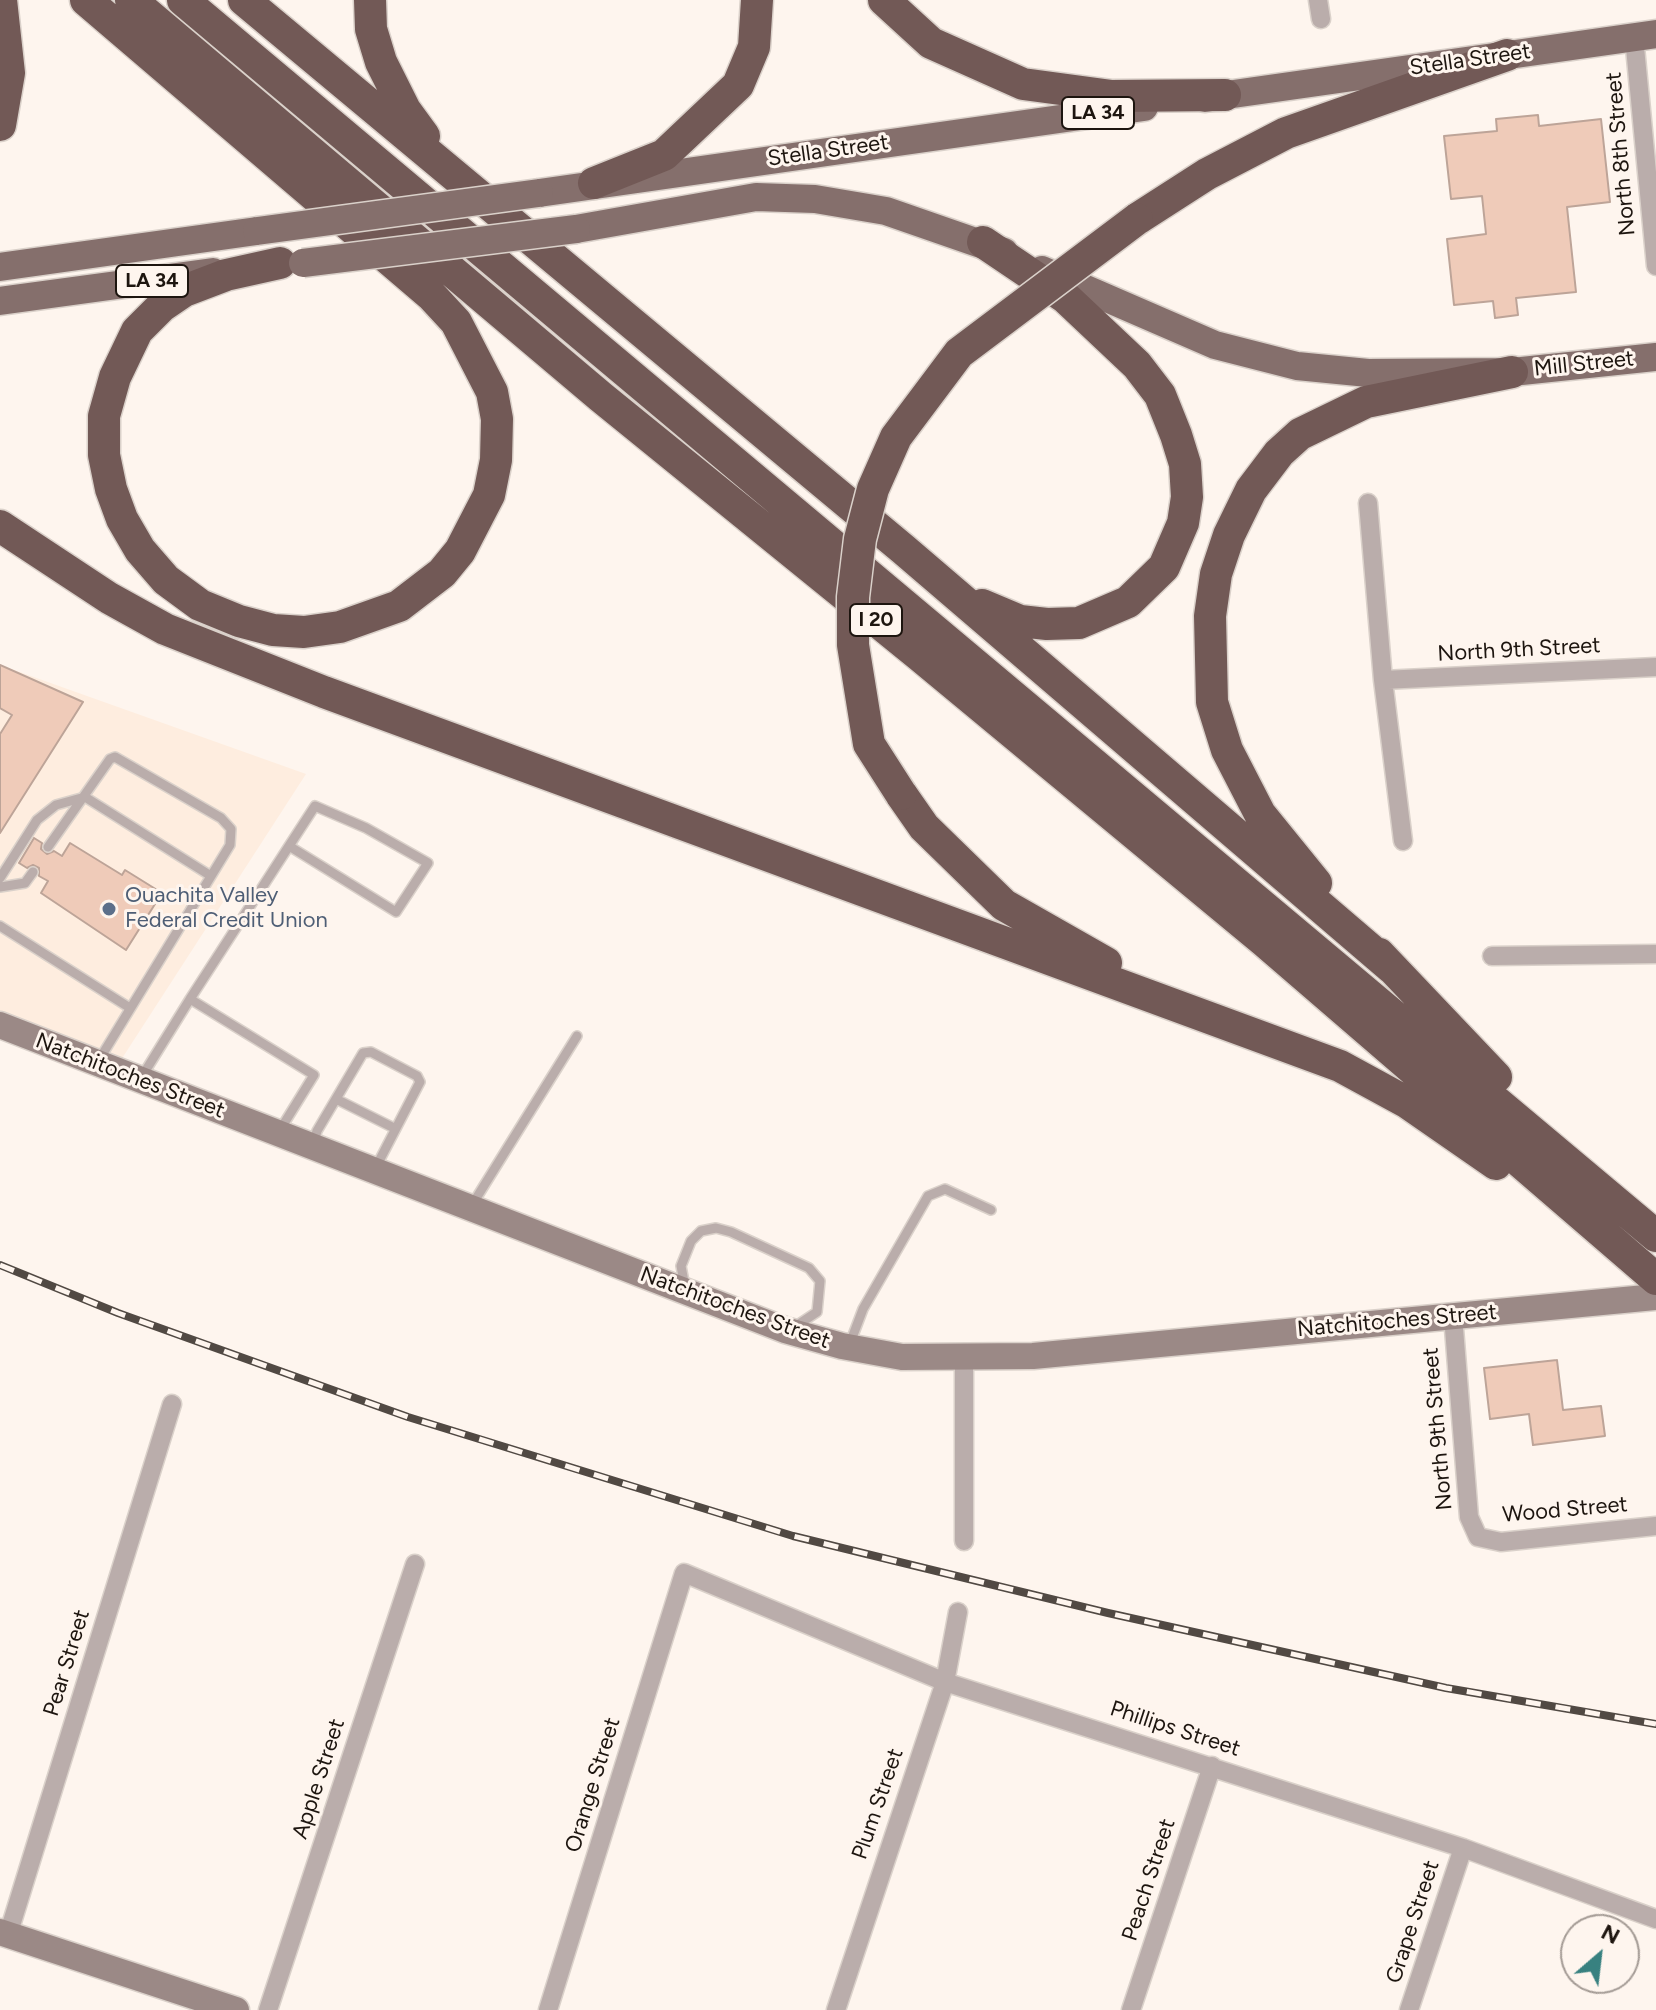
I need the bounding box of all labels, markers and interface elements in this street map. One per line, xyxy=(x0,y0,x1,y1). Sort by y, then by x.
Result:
street label: Stella Street xyxy=(1408,38,1532,82)
street label: North 8th Street xyxy=(1601,71,1641,237)
road number: LA 34 xyxy=(1062,97,1134,129)
street label: Stella Street xyxy=(766,129,890,173)
road number: LA 34 xyxy=(116,265,188,297)
street label: Mill Street xyxy=(1533,346,1635,382)
road number: I 20 xyxy=(850,604,902,636)
street label: North 9th Street xyxy=(1437,633,1601,667)
place label: Ouachita Valley Federal Credit Union xyxy=(125,883,328,934)
marker: Ouachita Valley Federal Credit Union xyxy=(100,900,118,918)
street label: Natchitoches Street xyxy=(32,1028,228,1124)
street label: Natchitoches Street xyxy=(636,1261,834,1355)
street label: Natchitoches Street xyxy=(1296,1299,1498,1343)
street label: North 9th Street xyxy=(1418,1346,1458,1512)
street label: Wood Street xyxy=(1501,1491,1629,1529)
street label: Pear Street xyxy=(38,1606,96,1720)
street label: Phillips Street xyxy=(1107,1696,1243,1762)
street label: Orange Street xyxy=(560,1714,626,1856)
street label: Apple Street xyxy=(287,1716,351,1842)
street label: Plum Street xyxy=(847,1745,909,1863)
street label: Peach Street xyxy=(1117,1816,1181,1944)
street label: Grape Street xyxy=(1381,1857,1445,1987)
north arrow xyxy=(1560,1914,1640,1994)
text: N xyxy=(1597,1918,1624,1950)

